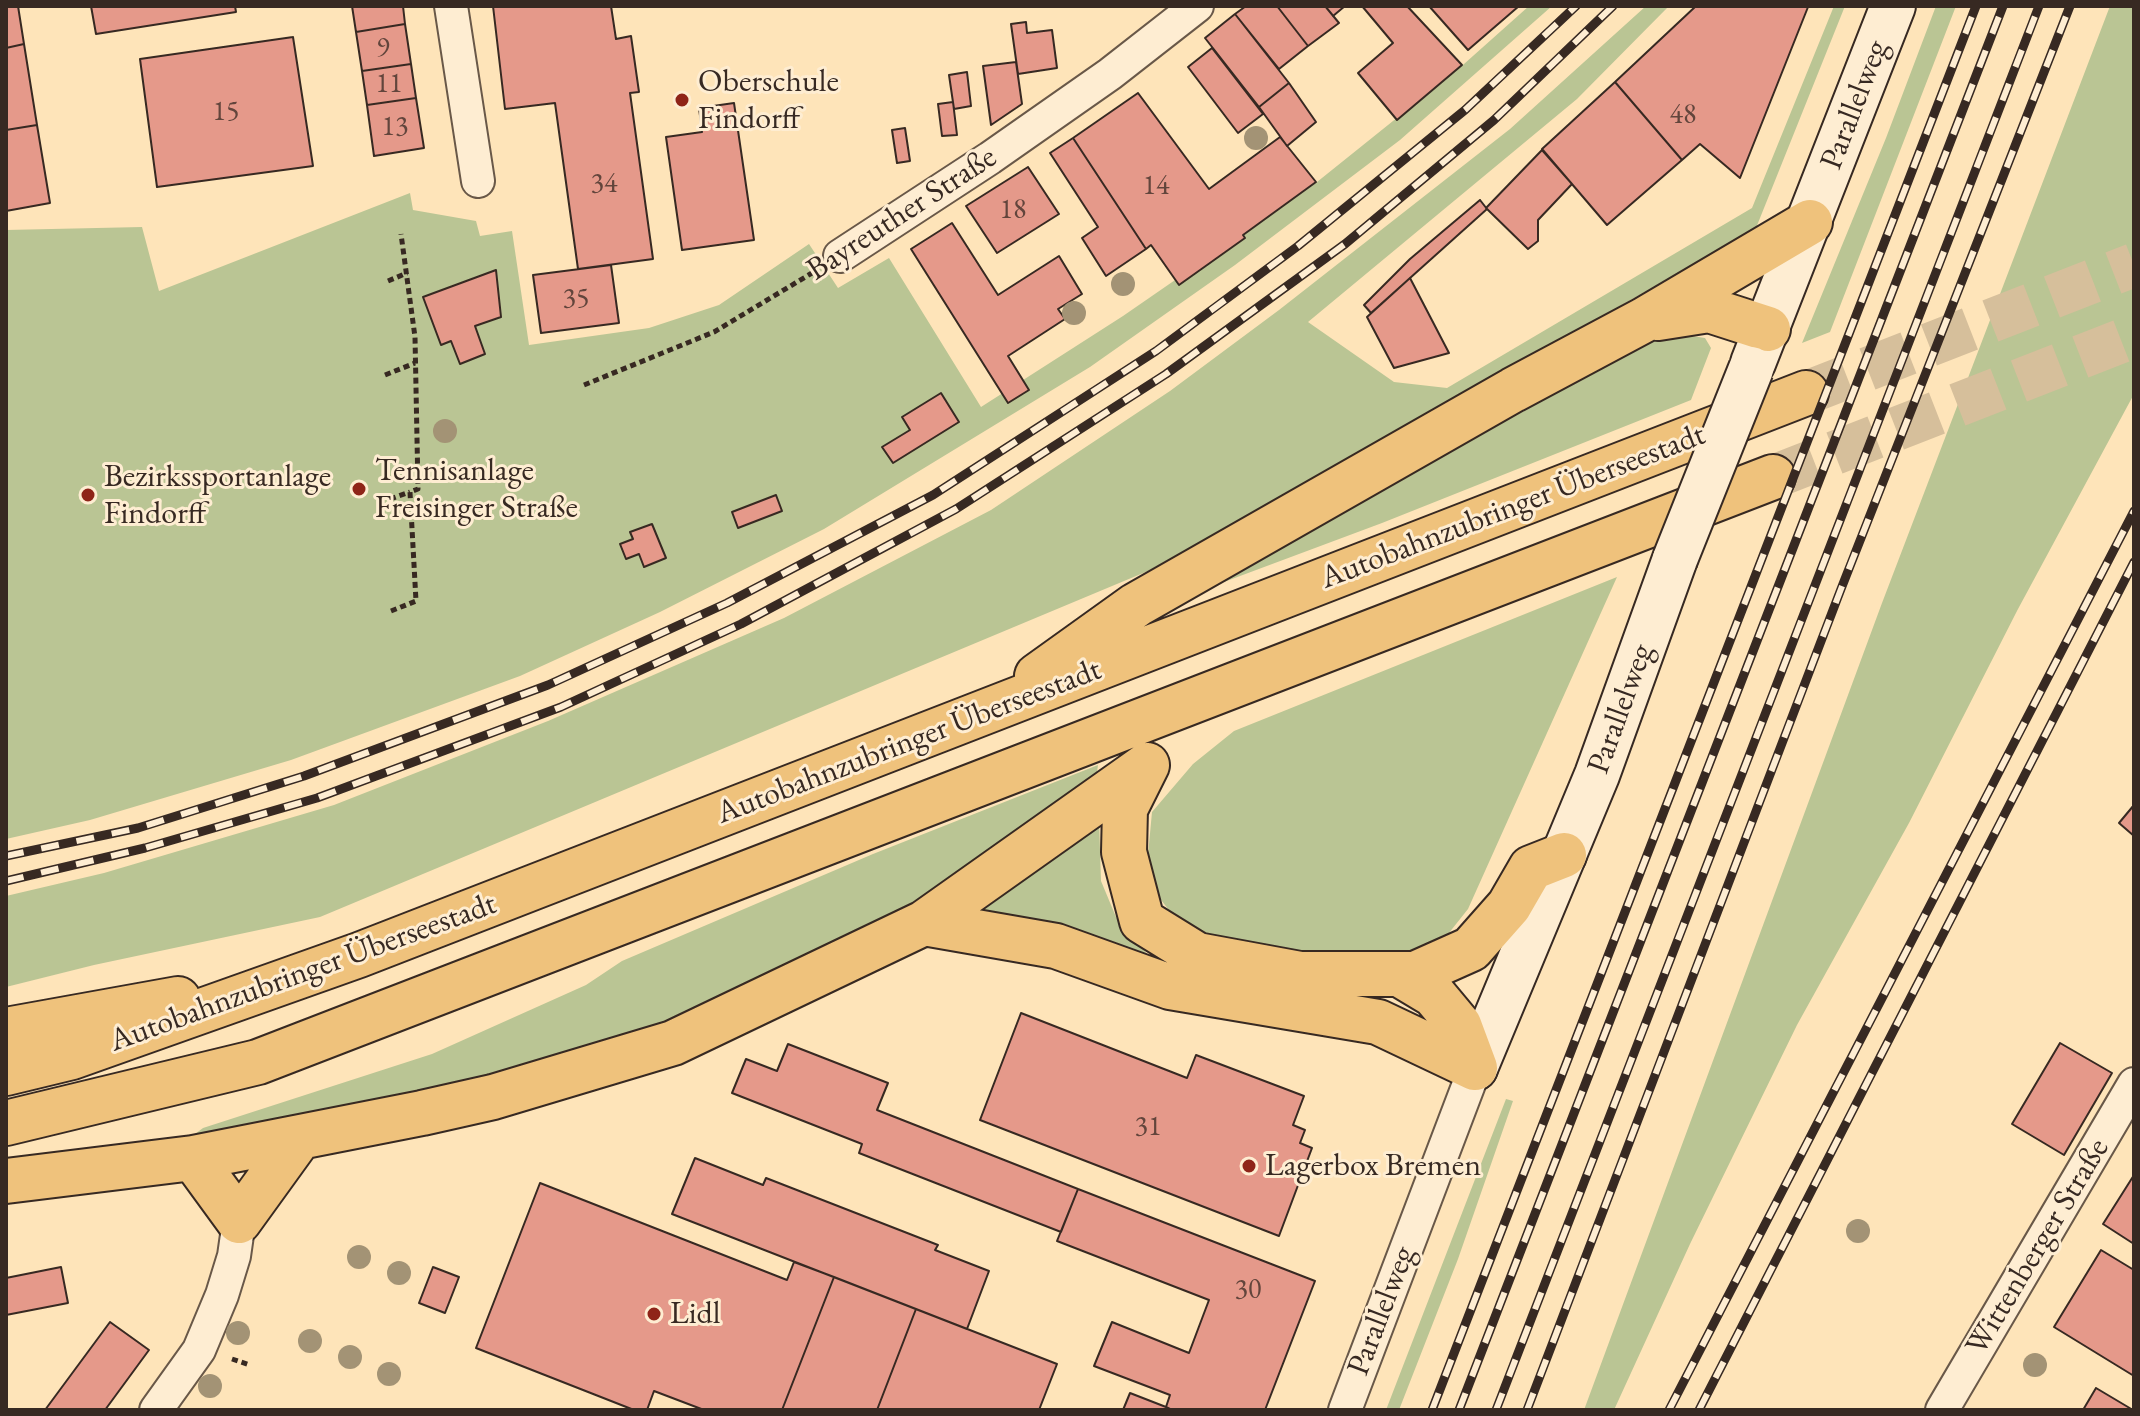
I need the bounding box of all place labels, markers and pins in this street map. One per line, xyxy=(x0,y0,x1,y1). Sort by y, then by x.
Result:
place label: Oberschule Findorff xyxy=(698,63,839,138)
marker: Oberschule Findorff xyxy=(673,91,691,109)
place label: Tennisanlage Freisinger Straße xyxy=(375,452,578,527)
place label: Bezirkssportanlage Findorff xyxy=(104,458,331,533)
marker: Tennisanlage Freisinger Straße xyxy=(350,480,368,498)
marker: Bezirkssportanlage Findorff xyxy=(79,486,97,504)
place label: Lagerbox Bremen xyxy=(1265,1147,1481,1185)
marker: Lagerbox Bremen xyxy=(1240,1157,1258,1175)
place label: Lidl xyxy=(670,1295,720,1333)
marker: Lidl xyxy=(645,1305,663,1323)

